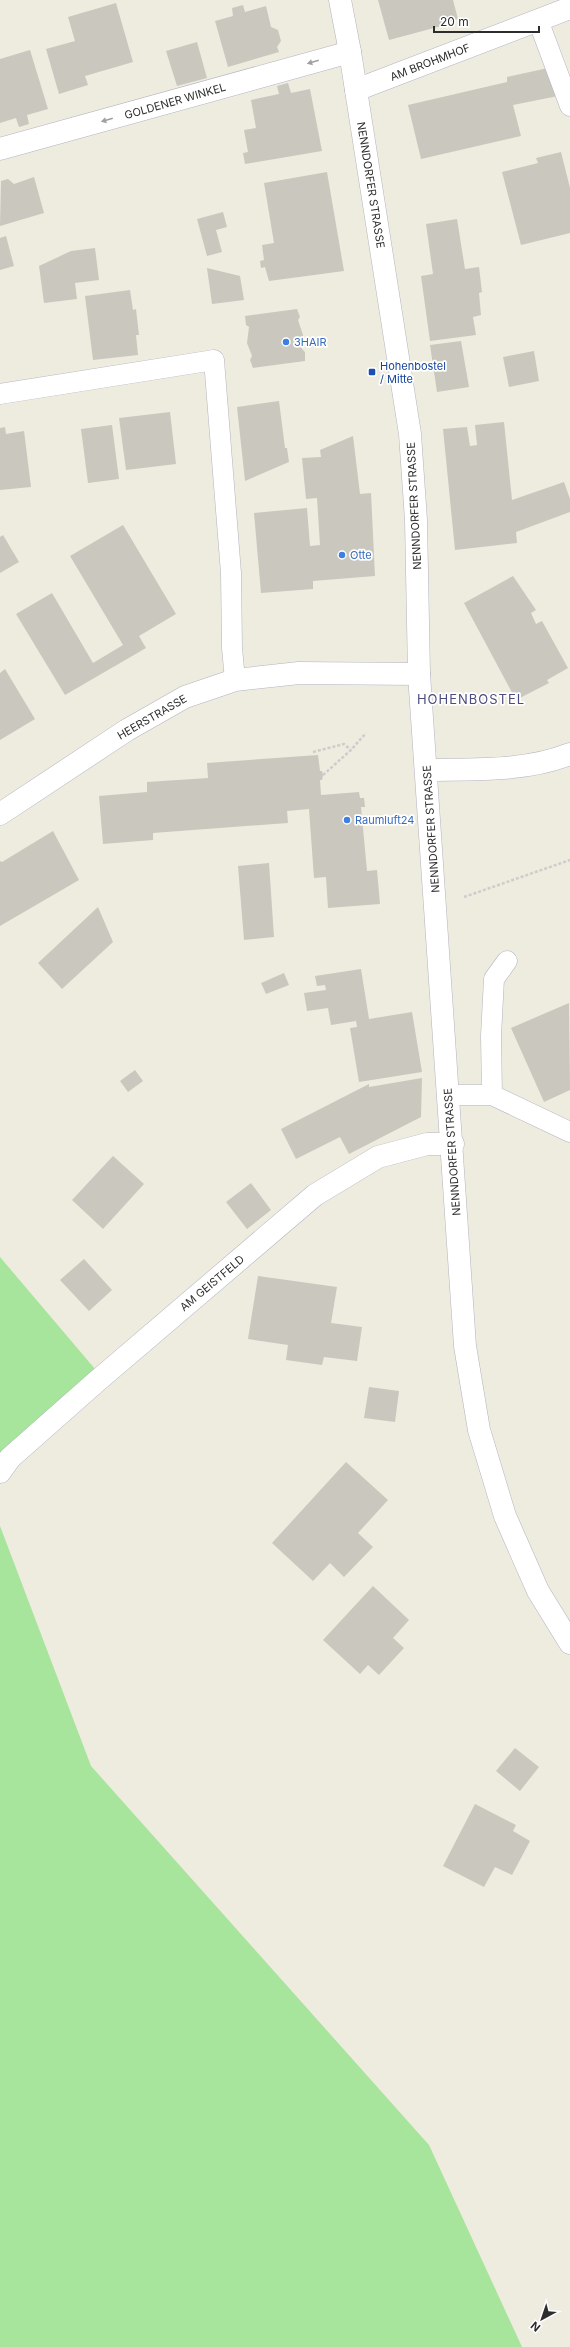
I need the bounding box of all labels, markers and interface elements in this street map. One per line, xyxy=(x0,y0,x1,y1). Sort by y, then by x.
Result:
scale bar xyxy=(434,8,539,34)
text: 20 m xyxy=(440,14,469,29)
street label: AM BROHMHOF xyxy=(388,40,472,84)
one-way arrow xyxy=(307,59,319,65)
street label: GOLDENER WINKEL xyxy=(123,80,227,122)
one-way arrow xyxy=(100,117,112,123)
street label: NENNDORFER STRASSE xyxy=(354,121,388,249)
place label: 3HAIR xyxy=(294,335,327,349)
marker: 3HAIR xyxy=(281,337,291,347)
place label: Hohenbostel / Mitte xyxy=(380,359,446,386)
marker: Hohenbostel / Mitte xyxy=(367,367,377,377)
street label: NENNDORFER STRASSE xyxy=(404,442,424,570)
place label: Otte xyxy=(350,548,372,562)
marker: Otte xyxy=(337,550,347,560)
street label: HEERSTRASSE xyxy=(115,691,189,743)
district label: HOHENBOSTEL xyxy=(417,691,525,707)
street label: NENNDORFER STRASSE xyxy=(420,765,442,893)
place label: Raumluft24 xyxy=(355,813,414,827)
marker: Raumluft24 xyxy=(342,815,352,825)
street label: NENNDORFER STRASSE xyxy=(441,1088,463,1216)
street label: AM GEISTFELD xyxy=(177,1252,247,1314)
north arrow xyxy=(522,2299,562,2339)
text: N xyxy=(528,2319,543,2335)

